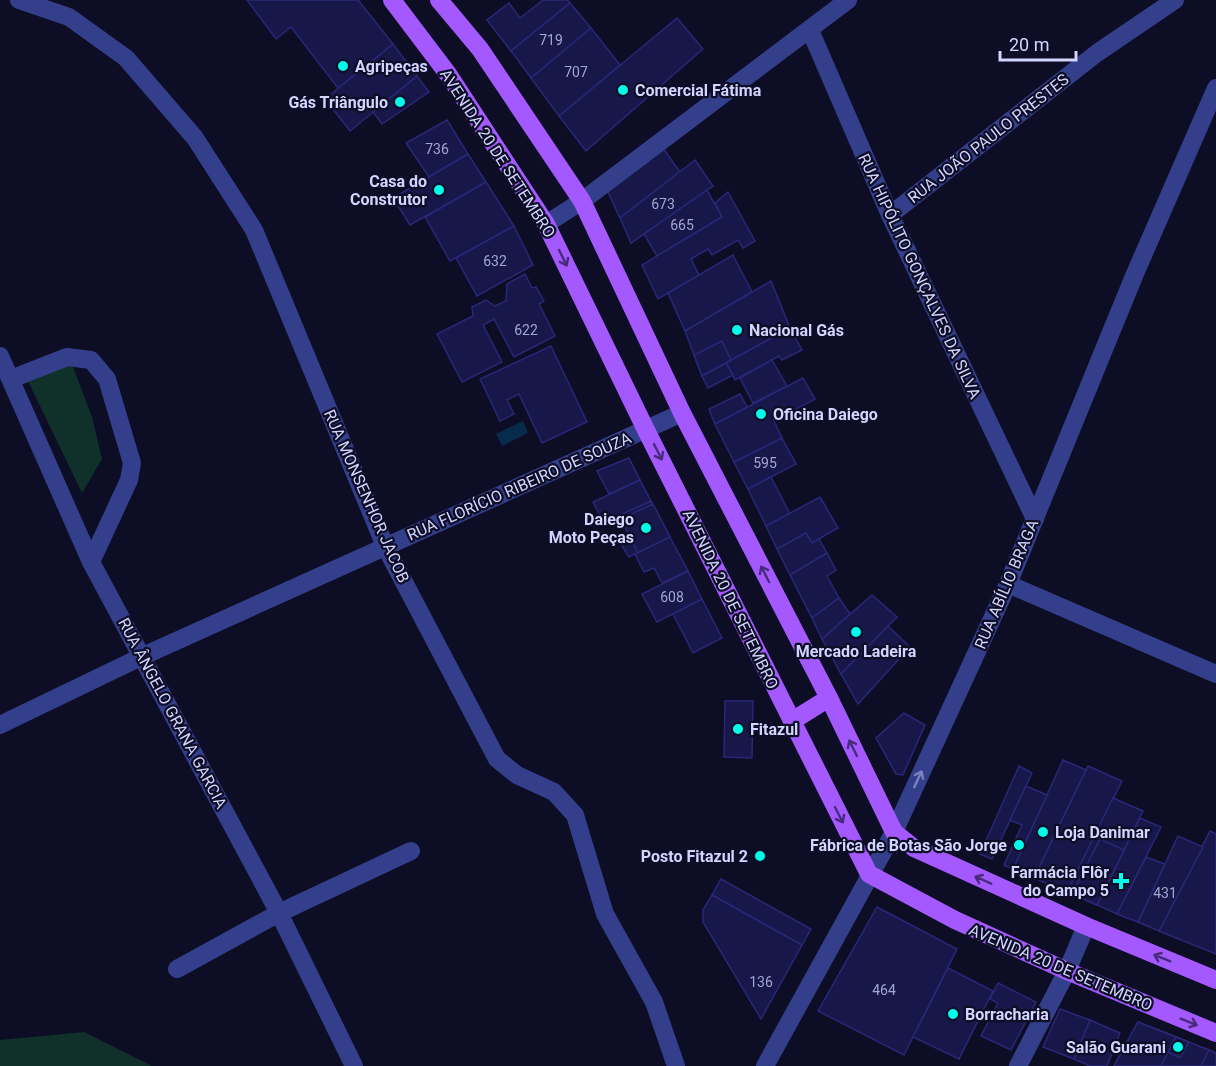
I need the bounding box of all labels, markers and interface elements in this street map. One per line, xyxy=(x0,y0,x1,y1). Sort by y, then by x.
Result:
scale bar xyxy=(1000,24,1076,62)
house number: 719 xyxy=(539,32,563,48)
text: 20 m xyxy=(1009,34,1049,55)
place label: Agripeças xyxy=(355,57,428,76)
marker: Agripeças xyxy=(336,59,350,73)
house number: 707 xyxy=(564,64,588,80)
street label: AVENIDA 20 DE SETEMBRO xyxy=(436,65,559,241)
street label: RUA JOÃO PAULO PRESTES xyxy=(903,69,1073,207)
place label: Comercial Fátima xyxy=(635,81,762,100)
marker: Comercial Fátima xyxy=(616,83,630,97)
place label: Gás Triângulo xyxy=(288,93,388,112)
marker: Gás Triângulo xyxy=(393,95,407,109)
house number: 736 xyxy=(425,141,449,157)
street label: RUA HIPÓLITO GONÇALVES DA SILVA xyxy=(854,150,986,402)
place label: Casa do Construtor xyxy=(350,172,427,209)
marker: Casa do Construtor xyxy=(432,183,446,197)
house number: 673 xyxy=(651,196,675,212)
house number: 665 xyxy=(670,217,694,233)
one-way arrow xyxy=(558,249,569,267)
house number: 632 xyxy=(483,253,507,269)
place label: Nacional Gás xyxy=(749,321,844,340)
house number: 622 xyxy=(514,322,538,338)
marker: Nacional Gás xyxy=(730,323,744,337)
place label: Oficina Daiego xyxy=(773,405,878,424)
street label: RUA MONSENHOR JACOB xyxy=(320,407,413,586)
marker: Oficina Daiego xyxy=(754,407,768,421)
street label: RUA FLORÍCIO RIBEIRO DE SOUZA xyxy=(404,428,635,545)
one-way arrow xyxy=(652,443,664,461)
house number: 595 xyxy=(753,455,777,471)
street label: AVENIDA 20 DE SETEMBRO xyxy=(679,506,782,692)
place label: Daiego Moto Peças xyxy=(549,510,634,547)
street label: RUA ABÍLIO BRAGA xyxy=(971,516,1043,652)
marker: Daiego Moto Peças xyxy=(639,521,653,535)
one-way arrow xyxy=(759,566,770,584)
house number: 608 xyxy=(660,589,684,605)
street label: RUA ÂNGELO GRANA GARCIA xyxy=(114,615,231,812)
marker: Mercado Ladeira xyxy=(849,625,863,639)
place label: Mercado Ladeira xyxy=(796,642,917,661)
place label: Fitazul xyxy=(750,720,798,739)
marker: Fitazul xyxy=(731,722,745,736)
one-way arrow xyxy=(847,740,859,758)
one-way arrow xyxy=(913,770,925,788)
one-way arrow xyxy=(833,805,845,823)
place label: Loja Danimar xyxy=(1055,823,1150,842)
marker: Loja Danimar xyxy=(1036,825,1050,839)
place label: Fábrica de Botas São Jorge xyxy=(810,836,1007,855)
marker: Fábrica de Botas São Jorge xyxy=(1012,838,1026,852)
place label: Posto Fitazul 2 xyxy=(641,847,748,866)
marker: Posto Fitazul 2 xyxy=(753,849,767,863)
place label: Farmácia Flôr do Campo 5 xyxy=(1011,863,1109,900)
one-way arrow xyxy=(975,873,993,885)
marker: Farmácia Flôr do Campo 5 xyxy=(1114,874,1128,888)
house number: 431 xyxy=(1153,885,1177,901)
street label: AVENIDA 20 DE SETEMBRO xyxy=(966,920,1155,1015)
one-way arrow xyxy=(1153,952,1172,963)
house number: 136 xyxy=(749,974,773,990)
house number: 464 xyxy=(872,982,896,998)
place label: Borracharia xyxy=(965,1005,1049,1024)
marker: Borracharia xyxy=(946,1007,960,1021)
one-way arrow xyxy=(1179,1017,1197,1028)
place label: Salão Guarani xyxy=(1066,1038,1166,1057)
marker: Salão Guarani xyxy=(1171,1040,1185,1054)

